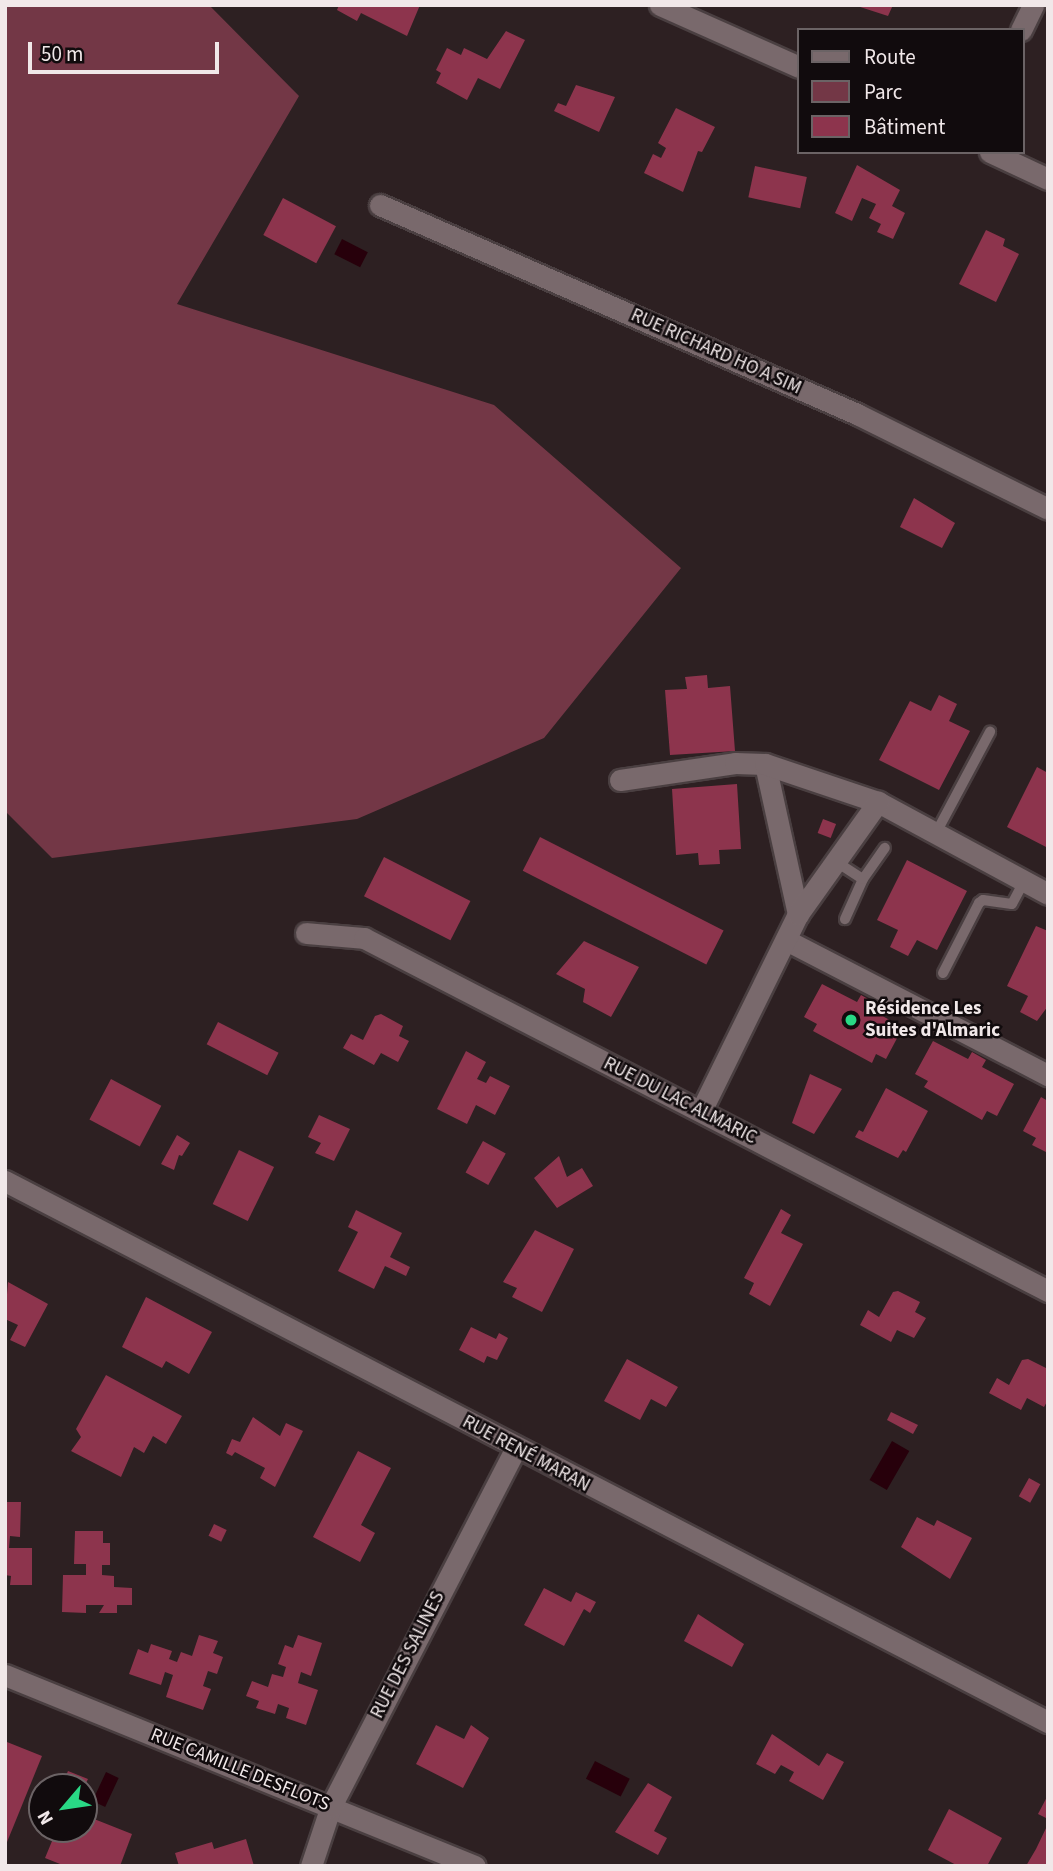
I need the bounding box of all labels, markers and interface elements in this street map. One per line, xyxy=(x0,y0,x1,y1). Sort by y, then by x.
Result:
scale bar xyxy=(32,28,222,72)
legend xyxy=(797,28,1025,154)
text: 50 m xyxy=(41,39,83,69)
text: Route xyxy=(864,42,916,72)
text: Parc xyxy=(864,77,902,107)
text: Bâtiment xyxy=(864,112,945,142)
street label: RUE RICHARD HO A SIM xyxy=(627,304,805,400)
place label: Résidence Les Suites d'Almaric xyxy=(865,998,1000,1042)
marker: Résidence Les Suites d'Almaric xyxy=(843,1012,859,1028)
street label: RUE DU LAC ALMARIC xyxy=(600,1052,760,1150)
street label: RUE RENÉ MARAN xyxy=(458,1411,594,1497)
street label: RUE DES SALINES xyxy=(366,1588,450,1722)
street label: RUE CAMILLE DESFLOTS xyxy=(147,1724,333,1816)
north arrow xyxy=(28,1773,98,1843)
text: N xyxy=(31,1805,61,1830)

